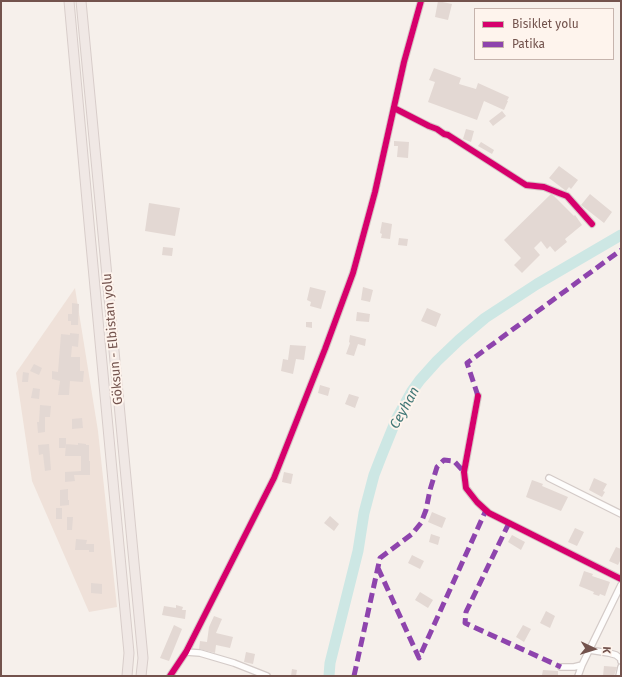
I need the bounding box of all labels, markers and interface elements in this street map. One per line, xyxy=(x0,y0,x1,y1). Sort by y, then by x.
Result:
legend xyxy=(474,8,614,60)
text: Bisiklet yolu xyxy=(512,17,579,31)
text: Patika xyxy=(512,37,545,51)
street label: Göksun - Elbistan yolu xyxy=(99,273,127,405)
water label: Ceyhan xyxy=(387,384,423,432)
north arrow xyxy=(574,629,614,669)
text: K xyxy=(600,646,613,654)

